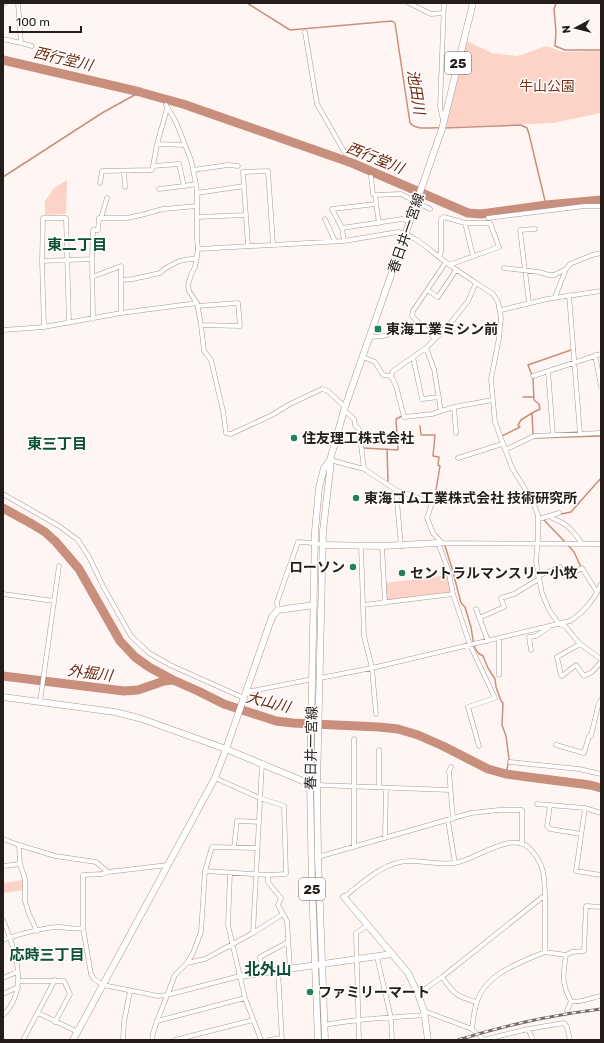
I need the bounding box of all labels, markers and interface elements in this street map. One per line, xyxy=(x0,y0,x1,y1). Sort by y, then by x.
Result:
scale bar xyxy=(10,8,81,34)
north arrow xyxy=(556,8,596,48)
text: 100 m xyxy=(16,15,50,29)
text: N xyxy=(560,24,574,34)
water label: 西行堂川 xyxy=(32,43,96,75)
road number: 25 xyxy=(445,52,471,74)
water label: 池田川 xyxy=(404,68,429,118)
park label: 牛山公園 xyxy=(519,78,575,95)
water label: 西行堂川 xyxy=(344,138,408,178)
street label: 春日井一宮線 xyxy=(385,191,428,276)
district label: 東二丁目 xyxy=(47,236,107,254)
place label: 東海工業ミシン前 xyxy=(386,321,498,338)
marker: 東海工業ミシン前 xyxy=(373,324,383,334)
place label: 住友理工株式会社 xyxy=(302,430,414,447)
marker: 住友理工株式会社 xyxy=(289,433,299,443)
district label: 東三丁目 xyxy=(27,435,87,453)
place label: 東海ゴム工業株式会社 技術研究所 xyxy=(364,490,577,507)
marker: 東海ゴム工業株式会社 技術研究所 xyxy=(351,493,361,503)
place label: ローソン xyxy=(289,559,345,576)
marker: ローソン xyxy=(348,562,358,572)
place label: セントラルマンスリー小牧 xyxy=(410,565,578,582)
marker: セントラルマンスリー小牧 xyxy=(397,568,407,578)
water label: 外掘川 xyxy=(67,661,115,685)
water label: 大山川 xyxy=(244,688,294,717)
street label: 春日井一宮線 xyxy=(302,706,321,790)
road number: 25 xyxy=(299,878,325,900)
district label: 応時三丁目 xyxy=(9,946,85,964)
district label: 北外山 xyxy=(244,960,292,979)
place label: ファミリーマート xyxy=(318,984,430,1001)
marker: ファミリーマート xyxy=(305,987,315,997)

